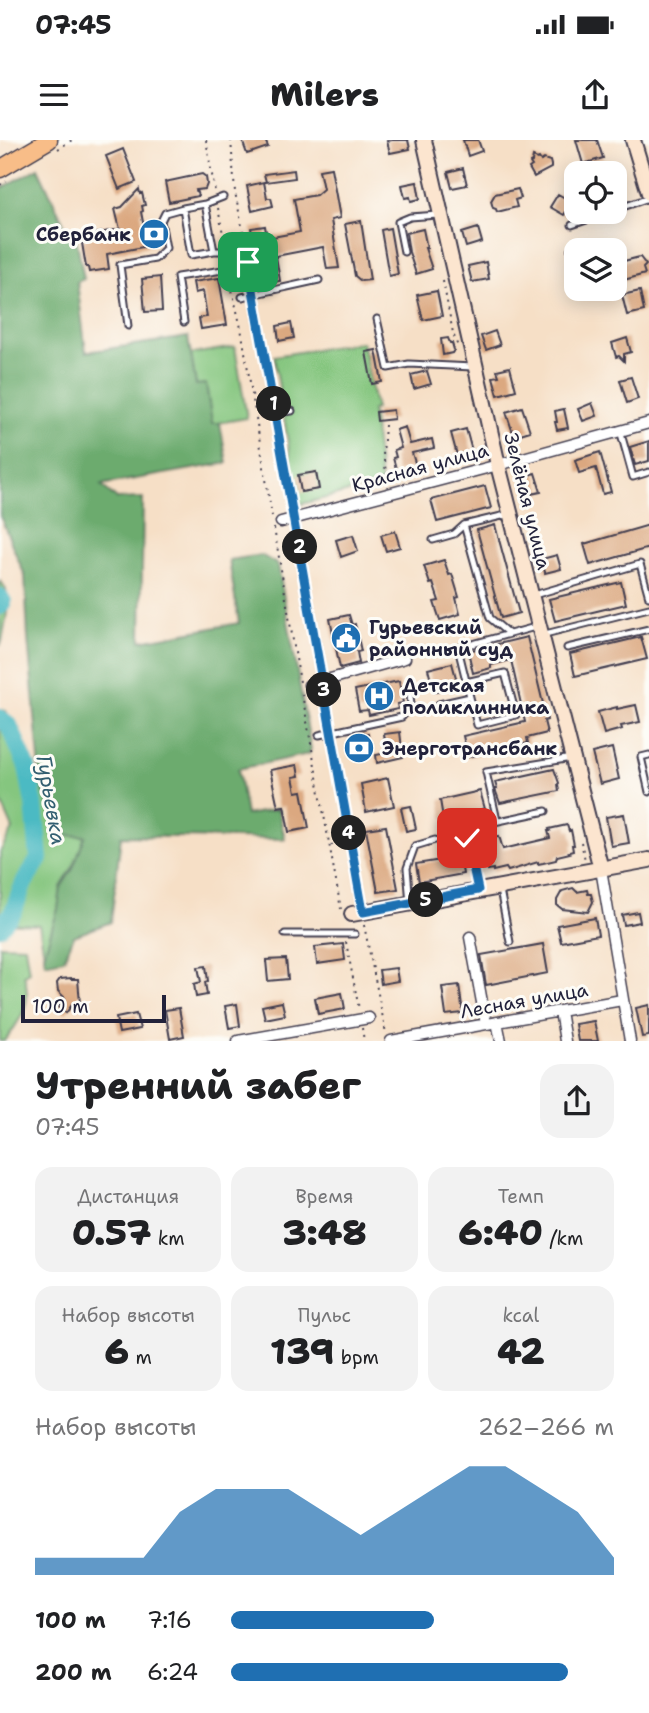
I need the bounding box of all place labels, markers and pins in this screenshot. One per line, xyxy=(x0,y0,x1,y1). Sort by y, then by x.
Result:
bank icon: Сбербанк xyxy=(137,217,171,251)
place label: Сбербанк xyxy=(36,222,131,247)
pin xyxy=(218,232,278,292)
pin: 1 xyxy=(256,386,292,422)
pin: 2 xyxy=(282,530,318,564)
place label: Гурьевский районный суд xyxy=(369,615,514,662)
public building icon: Гурьевский районный суд xyxy=(329,621,363,655)
pin: 3 xyxy=(306,672,342,708)
place label: Детская поликлинника xyxy=(402,673,549,720)
hospital icon: Детская поликлинника xyxy=(362,679,396,713)
bank icon: Энерготрансбанк xyxy=(342,731,376,765)
place label: Энерготрансбанк xyxy=(382,736,557,761)
pin xyxy=(437,808,497,868)
pin: 4 xyxy=(332,816,366,850)
pin: 5 xyxy=(408,882,444,918)

